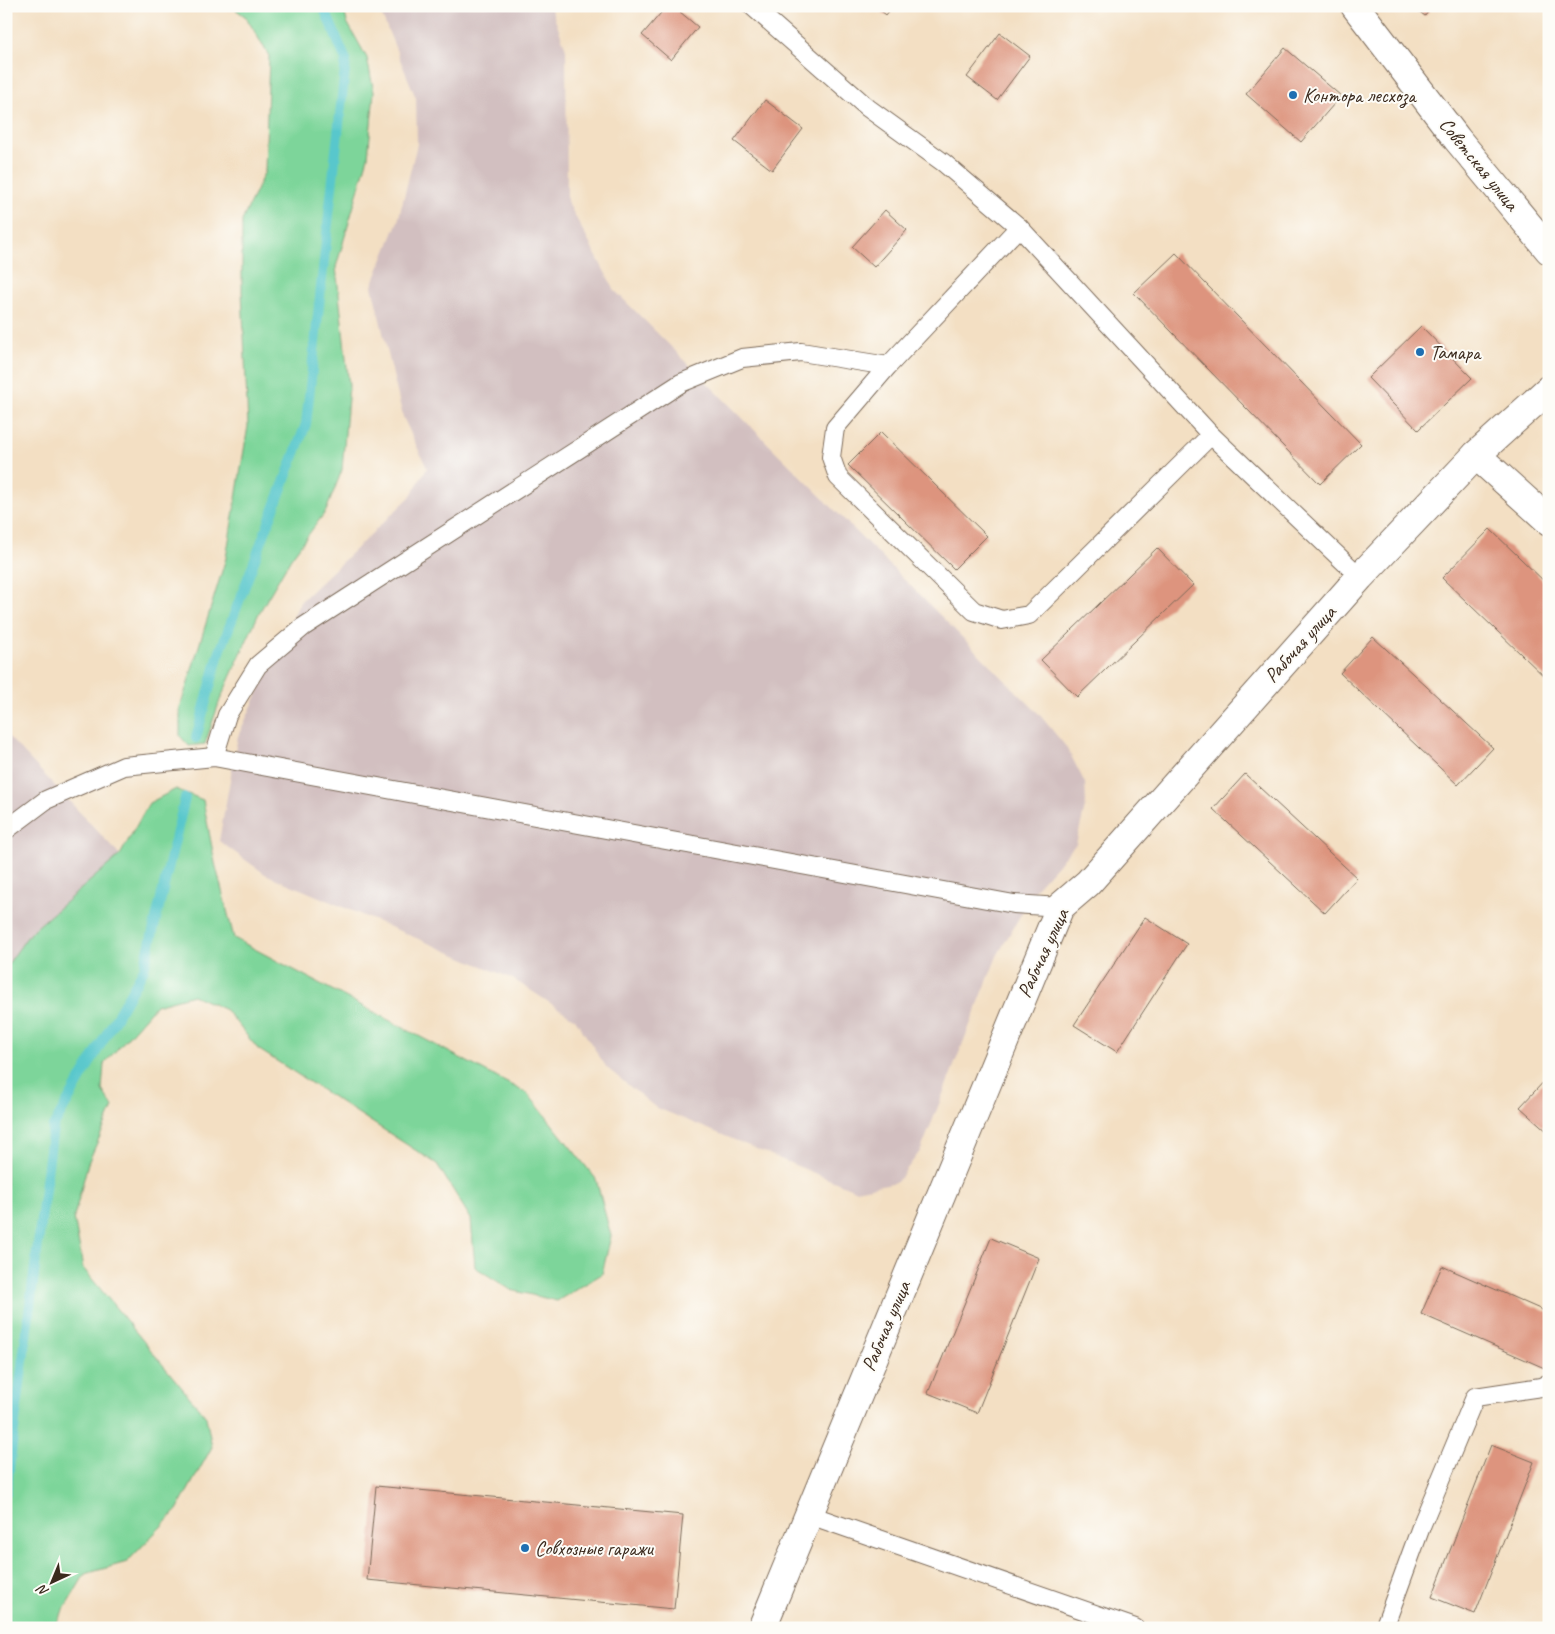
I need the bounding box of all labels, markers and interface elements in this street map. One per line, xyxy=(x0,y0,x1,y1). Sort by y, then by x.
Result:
place label: Контора лесхоза xyxy=(1303,83,1417,109)
marker: Контора лесхоза xyxy=(1287,89,1299,101)
street label: Советская улица xyxy=(1434,112,1525,217)
place label: Тамара xyxy=(1430,340,1482,365)
marker: Тамара xyxy=(1414,346,1426,358)
street label: Рабочая улица xyxy=(1259,599,1342,688)
street label: Рабочая улица xyxy=(1012,903,1075,1002)
street label: Рабочая улица xyxy=(856,1276,917,1375)
place label: Совхозные гаражи xyxy=(535,1536,654,1561)
marker: Совхозные гаражи xyxy=(519,1542,531,1554)
north arrow xyxy=(28,1556,78,1606)
text: N xyxy=(33,1580,52,1600)

